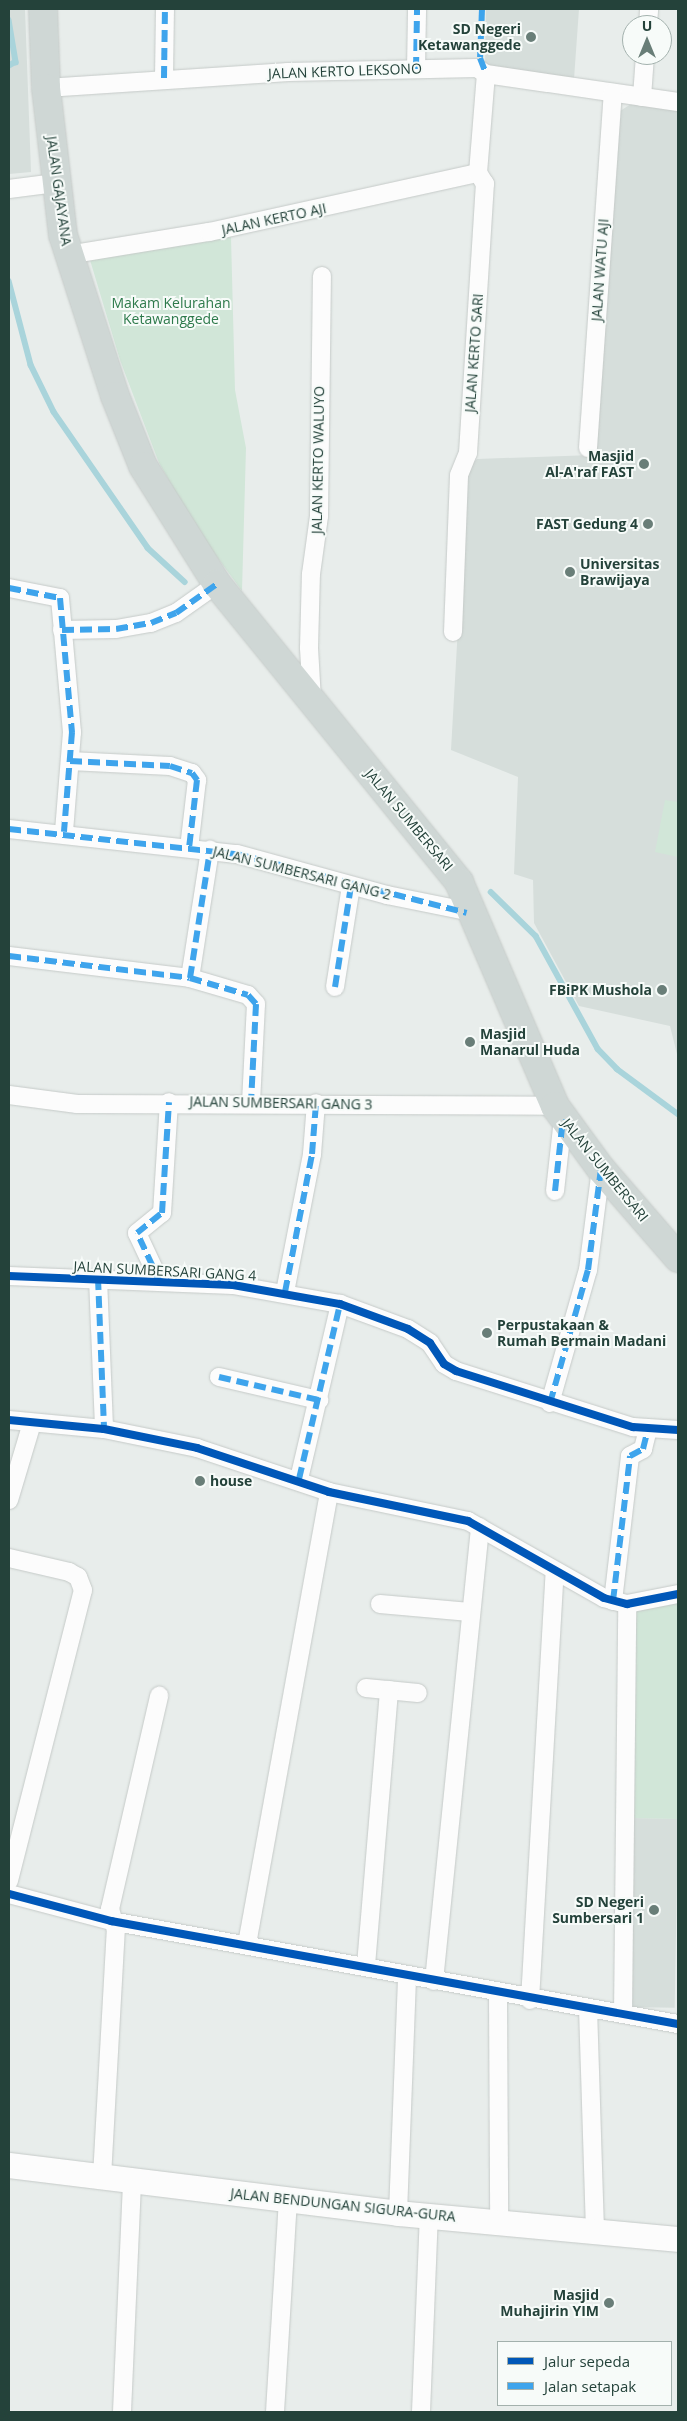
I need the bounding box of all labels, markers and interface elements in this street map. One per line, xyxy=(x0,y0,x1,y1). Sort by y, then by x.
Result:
north arrow xyxy=(622,15,672,65)
text: U xyxy=(642,16,652,35)
place label: SD Negeri Ketawanggede xyxy=(418,21,521,54)
marker: SD Negeri Ketawanggede xyxy=(525,31,537,43)
street label: JALAN KERTO LEKSONO xyxy=(268,60,422,82)
street label: JALAN GAJAYANA xyxy=(43,135,75,247)
street label: JALAN KERTO AJI xyxy=(220,200,328,238)
street label: JALAN WATU AJI xyxy=(588,218,612,322)
street label: JALAN KERTO SARI xyxy=(461,293,487,413)
park label: Makam Kelurahan Ketawanggede xyxy=(111,295,231,328)
street label: JALAN KERTO WALUYO xyxy=(308,386,328,534)
place label: Masjid Al-A'raf FAST xyxy=(545,448,634,481)
marker: Masjid Al-A'raf FAST xyxy=(638,458,650,470)
place label: FAST Gedung 4 xyxy=(536,516,638,532)
marker: FAST Gedung 4 xyxy=(642,518,654,530)
place label: Universitas Brawijaya xyxy=(580,556,659,588)
marker: Universitas Brawijaya xyxy=(564,566,576,578)
street label: JALAN SUMBERSARI xyxy=(361,766,457,874)
street label: JALAN SUMBERSARI GANG 2 xyxy=(211,843,393,903)
place label: FBiPK Mushola xyxy=(549,982,652,998)
marker: FBiPK Mushola xyxy=(656,984,668,996)
place label: Masjid Manarul Huda xyxy=(480,1026,580,1058)
marker: Masjid Manarul Huda xyxy=(464,1036,476,1048)
street label: JALAN SUMBERSARI GANG 3 xyxy=(189,1093,373,1113)
street label: JALAN SUMBERSARI xyxy=(558,1115,652,1225)
street label: JALAN SUMBERSARI GANG 4 xyxy=(73,1258,257,1284)
place label: Perpustakaan & Rumah Bermain Madani xyxy=(497,1317,666,1350)
marker: Perpustakaan & Rumah Bermain Madani xyxy=(481,1327,493,1339)
place label: house xyxy=(210,1473,252,1489)
marker: house xyxy=(194,1475,206,1487)
place label: SD Negeri Sumbersari 1 xyxy=(552,1894,644,1926)
marker: SD Negeri Sumbersari 1 xyxy=(648,1904,660,1916)
street label: JALAN BENDUNGAN SIGURA-GURA xyxy=(230,2185,456,2225)
place label: Masjid Muhajirin YIM xyxy=(500,2287,599,2320)
marker: Masjid Muhajirin YIM xyxy=(603,2297,615,2309)
legend xyxy=(497,2341,672,2406)
text: Jalur sepeda xyxy=(544,2351,630,2371)
text: Jalan setapak xyxy=(544,2376,636,2396)

